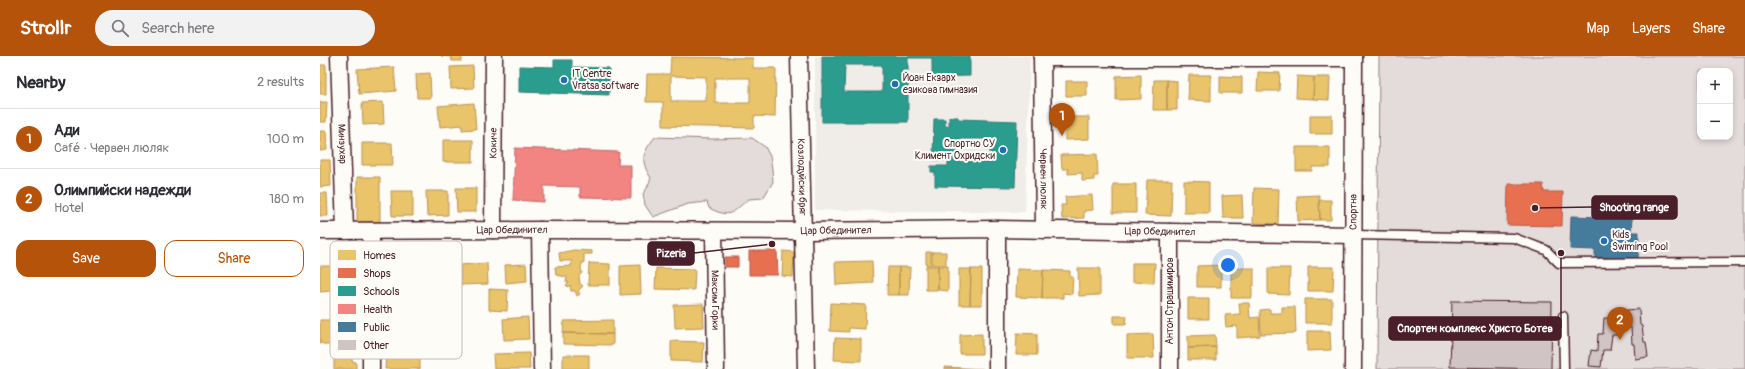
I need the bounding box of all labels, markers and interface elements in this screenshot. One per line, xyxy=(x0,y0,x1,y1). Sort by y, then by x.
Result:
search box xyxy=(95,10,375,46)
text: Strollr xyxy=(20,16,71,40)
icon: search xyxy=(109,17,131,39)
text: Search here xyxy=(141,19,214,38)
text: Map xyxy=(1587,20,1610,37)
text: Layers xyxy=(1632,20,1670,37)
text: Share xyxy=(1692,20,1725,37)
place label: IT Centre Vratsa software xyxy=(572,68,639,92)
map controls xyxy=(1697,68,1733,140)
button: + xyxy=(1697,68,1733,104)
place label: Йоан Екзарх езикова гимназия xyxy=(903,71,978,96)
text: Nearby xyxy=(16,72,65,93)
text: 2 results xyxy=(257,74,304,90)
marker: IT Centre Vratsa software xyxy=(559,75,569,85)
marker: Йоан Екзарх езикова гимназия xyxy=(890,79,900,89)
pin: 1 xyxy=(1049,103,1075,136)
button: − xyxy=(1697,104,1733,140)
text: Ади xyxy=(54,121,79,140)
street label: Минзухар xyxy=(335,124,349,164)
street label: Кокиче xyxy=(487,128,500,158)
text: 1 xyxy=(26,131,32,147)
text: 100 m xyxy=(267,131,304,147)
street label: Козлодуйски бряг xyxy=(795,138,809,216)
place label: Спортно СУ Климент Охридски xyxy=(915,138,996,162)
text: Café · Червен люляк xyxy=(54,140,169,156)
marker: Спортно СУ Климент Охридски xyxy=(998,145,1008,155)
street label: Червен люляк xyxy=(1037,148,1050,210)
text: Олимпийски надежди xyxy=(54,181,191,200)
text: 2 xyxy=(25,191,33,207)
text: 180 m xyxy=(269,191,304,207)
street label: Спортна xyxy=(1347,194,1360,230)
callout: Shooting range xyxy=(1592,196,1677,219)
text: Hotel xyxy=(54,200,84,216)
text: Shooting range xyxy=(1599,201,1669,214)
street label: Цар Обединител xyxy=(477,224,547,236)
street label: Цар Обединител xyxy=(801,224,871,237)
street label: Цар Обединител xyxy=(1124,225,1195,238)
place label: Kids Swiming Pool xyxy=(1612,229,1668,253)
marker: Kids Swiming Pool xyxy=(1599,236,1609,246)
button: Save xyxy=(16,240,156,277)
button: Share xyxy=(164,240,304,277)
legend xyxy=(330,241,462,359)
callout: Pizeria xyxy=(648,242,694,265)
text: Pizeria xyxy=(656,247,686,260)
text: Homes xyxy=(363,249,396,262)
your location xyxy=(1218,255,1238,275)
street label: Антон Страшимиров xyxy=(1164,257,1176,345)
text: Shops xyxy=(363,267,391,280)
street label: Максим Горки xyxy=(709,270,721,331)
text: Schools xyxy=(363,285,400,298)
text: Health xyxy=(363,303,392,316)
pin: 2 xyxy=(1607,307,1633,340)
callout: Спортен комплекс Христо Ботев xyxy=(1389,317,1561,340)
text: Public xyxy=(363,321,391,334)
text: Спортен комплекс Христо Ботев xyxy=(1397,322,1553,335)
text: Other xyxy=(363,339,389,352)

